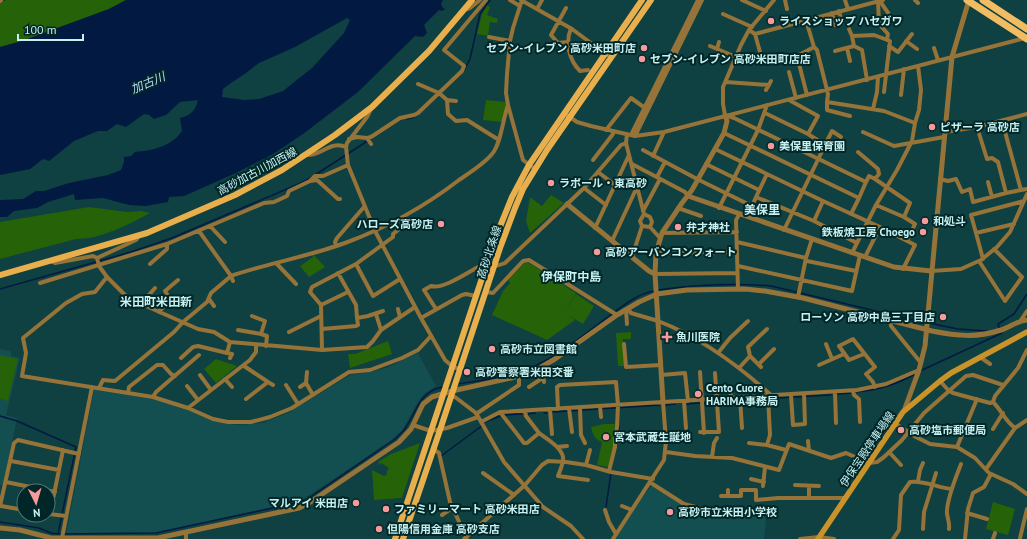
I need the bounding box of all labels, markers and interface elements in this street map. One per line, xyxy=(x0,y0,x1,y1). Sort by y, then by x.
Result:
place label: ライスショップ ハセガワ xyxy=(779,14,902,28)
scale bar xyxy=(18,16,83,42)
marker: ライスショップ ハセガワ xyxy=(766,16,776,26)
text: 100 m xyxy=(24,22,57,37)
place label: セブン-イレブン 高砂米田町店 xyxy=(486,41,636,55)
marker: セブン-イレブン 高砂米田町店 xyxy=(639,43,649,53)
place label: セブン-イレブン 高砂米田町店店 xyxy=(650,52,811,66)
marker: セブン-イレブン 高砂米田町店店 xyxy=(637,54,647,64)
water label: 加古川 xyxy=(128,68,169,96)
place label: ピザーラ 高砂店 xyxy=(940,120,1020,134)
marker: ピザーラ 高砂店 xyxy=(927,122,937,132)
place label: 美保里保育園 xyxy=(779,139,845,153)
marker: 美保里保育園 xyxy=(766,141,776,151)
street label: 高砂加古川加西線 xyxy=(215,144,299,198)
place label: ラポール・東高砂 xyxy=(559,176,647,190)
marker: ラポール・東高砂 xyxy=(546,178,556,188)
district label: 美保里 xyxy=(744,202,780,217)
place label: 和処斗 xyxy=(933,214,966,228)
marker: 和処斗 xyxy=(920,216,930,226)
place label: ハローズ高砂店 xyxy=(357,217,433,231)
marker: ハローズ高砂店 xyxy=(436,219,446,229)
place label: 弁才神社 xyxy=(686,220,730,234)
marker: 弁才神社 xyxy=(673,222,683,232)
street label: 高砂北条線 xyxy=(474,224,504,280)
place label: 鉄板焼工房 Choego xyxy=(822,225,915,239)
marker: 鉄板焼工房 Choego xyxy=(918,227,928,237)
place label: 高砂アーバンコンフォート xyxy=(605,245,736,259)
marker: 高砂アーバンコンフォート xyxy=(592,247,602,257)
district label: 伊保町中島 xyxy=(541,269,601,284)
district label: 米田町米田新 xyxy=(120,294,192,309)
place label: ローソン 高砂中島三丁目店 xyxy=(800,310,935,324)
marker: ローソン 高砂中島三丁目店 xyxy=(938,312,948,322)
place label: 魚川医院 xyxy=(676,330,720,344)
marker: 魚川医院 xyxy=(661,331,673,343)
place label: 高砂市立図書館 xyxy=(500,342,577,356)
marker: 高砂市立図書館 xyxy=(487,344,497,354)
place label: 高砂警察署米田交番 xyxy=(475,365,574,379)
marker: 高砂警察署米田交番 xyxy=(462,367,472,377)
place label: Cento Cuore HARIMA事務局 xyxy=(706,381,778,408)
marker: Cento Cuore HARIMA事務局 xyxy=(693,389,703,399)
street label: 伊保宝殿停車場線 xyxy=(837,409,897,489)
place label: 高砂塩市郵便局 xyxy=(909,423,986,437)
marker: 高砂塩市郵便局 xyxy=(896,425,906,435)
place label: 宮本武蔵生誕地 xyxy=(614,430,691,444)
marker: 宮本武蔵生誕地 xyxy=(601,432,611,442)
north arrow xyxy=(16,483,56,523)
place label: マルアイ 米田店 xyxy=(269,496,348,510)
marker: マルアイ 米田店 xyxy=(351,498,361,508)
place label: ファミリーマート 高砂米田店 xyxy=(394,502,540,516)
marker: ファミリーマート 高砂米田店 xyxy=(381,504,391,514)
place label: 高砂市立米田小学校 xyxy=(678,505,777,519)
text: N xyxy=(33,506,41,520)
marker: 高砂市立米田小学校 xyxy=(665,507,675,517)
place label: 但陽信用金庫 高砂支店 xyxy=(387,522,500,536)
marker: 但陽信用金庫 高砂支店 xyxy=(374,524,384,534)

